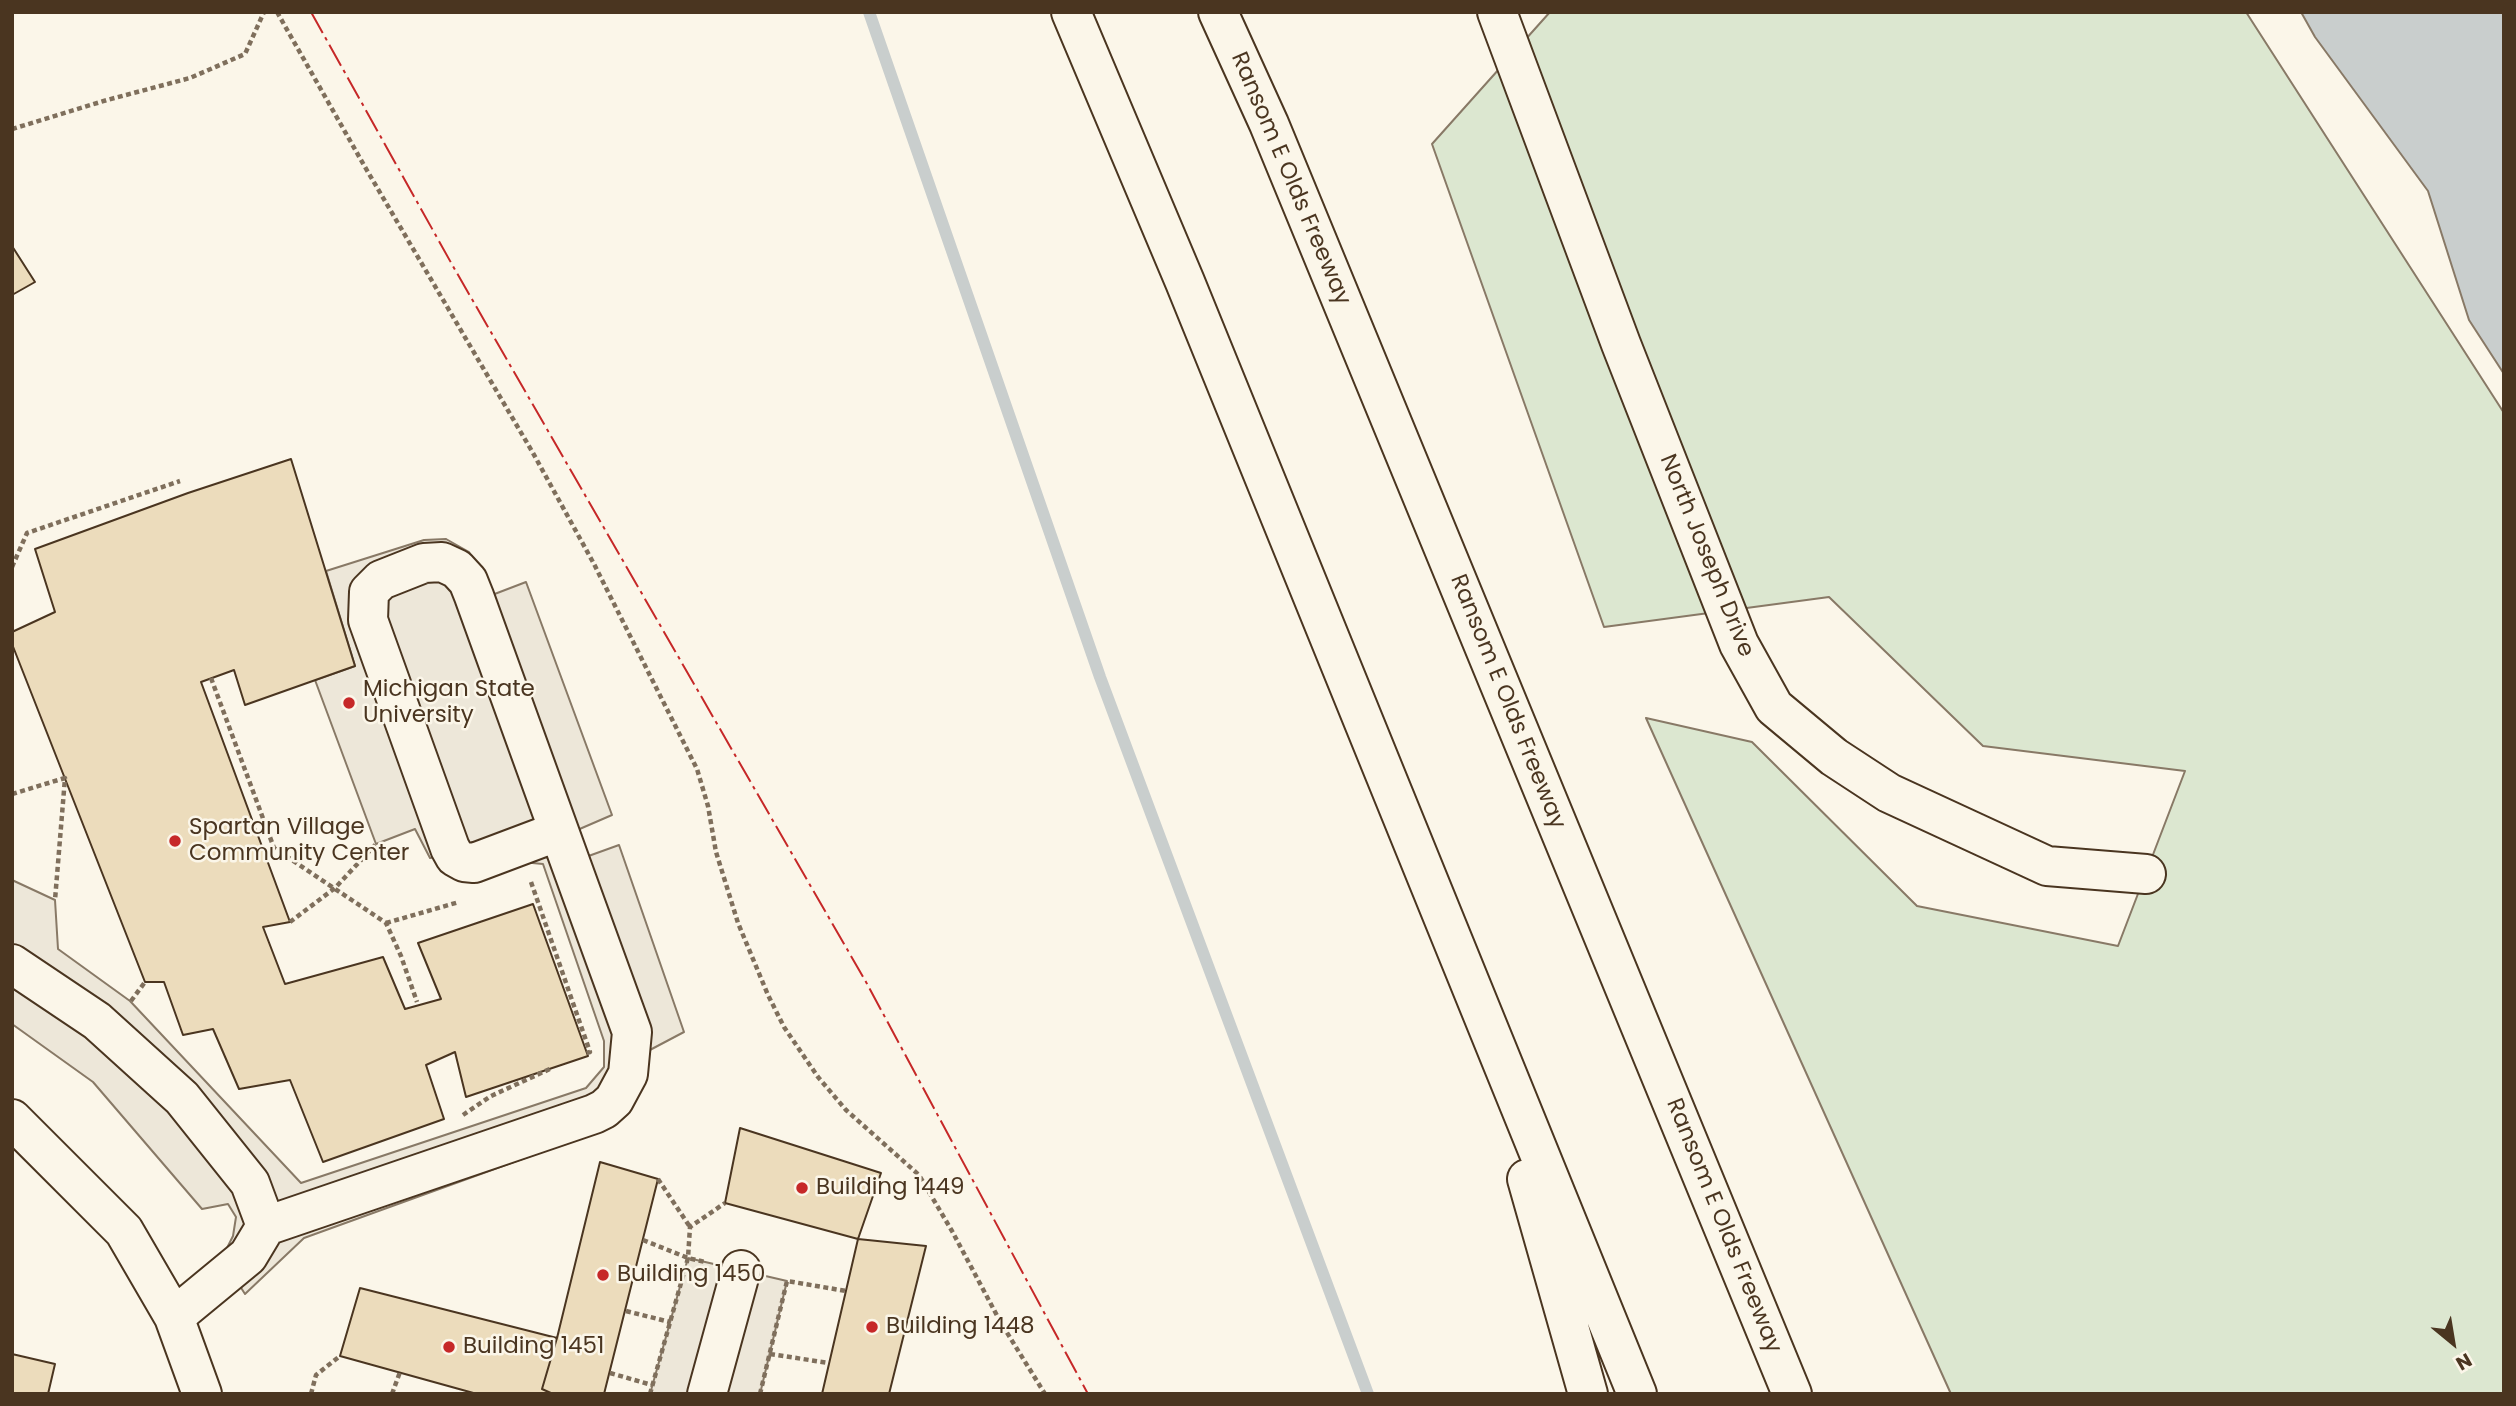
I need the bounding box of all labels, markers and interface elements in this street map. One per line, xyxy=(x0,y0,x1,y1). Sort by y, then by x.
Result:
street label: Ransom E Olds Freeway xyxy=(1224,48,1356,310)
street label: North Joseph Drive xyxy=(1653,451,1759,661)
street label: Ransom E Olds Freeway xyxy=(1443,571,1571,833)
place label: Michigan State University xyxy=(363,676,535,730)
marker: Michigan State University xyxy=(341,695,357,711)
place label: Spartan Village Community Center xyxy=(189,814,409,868)
marker: Spartan Village Community Center xyxy=(167,833,183,849)
street label: Ransom E Olds Freeway xyxy=(1659,1095,1787,1357)
place label: Building 1449 xyxy=(816,1174,965,1202)
marker: Building 1449 xyxy=(794,1180,810,1196)
place label: Building 1450 xyxy=(617,1261,765,1289)
marker: Building 1450 xyxy=(595,1267,611,1283)
north arrow xyxy=(2418,1308,2488,1378)
place label: Building 1448 xyxy=(886,1313,1035,1341)
marker: Building 1448 xyxy=(864,1319,880,1335)
place label: Building 1451 xyxy=(463,1333,604,1361)
marker: Building 1451 xyxy=(441,1339,457,1355)
text: N xyxy=(2451,1346,2477,1377)

